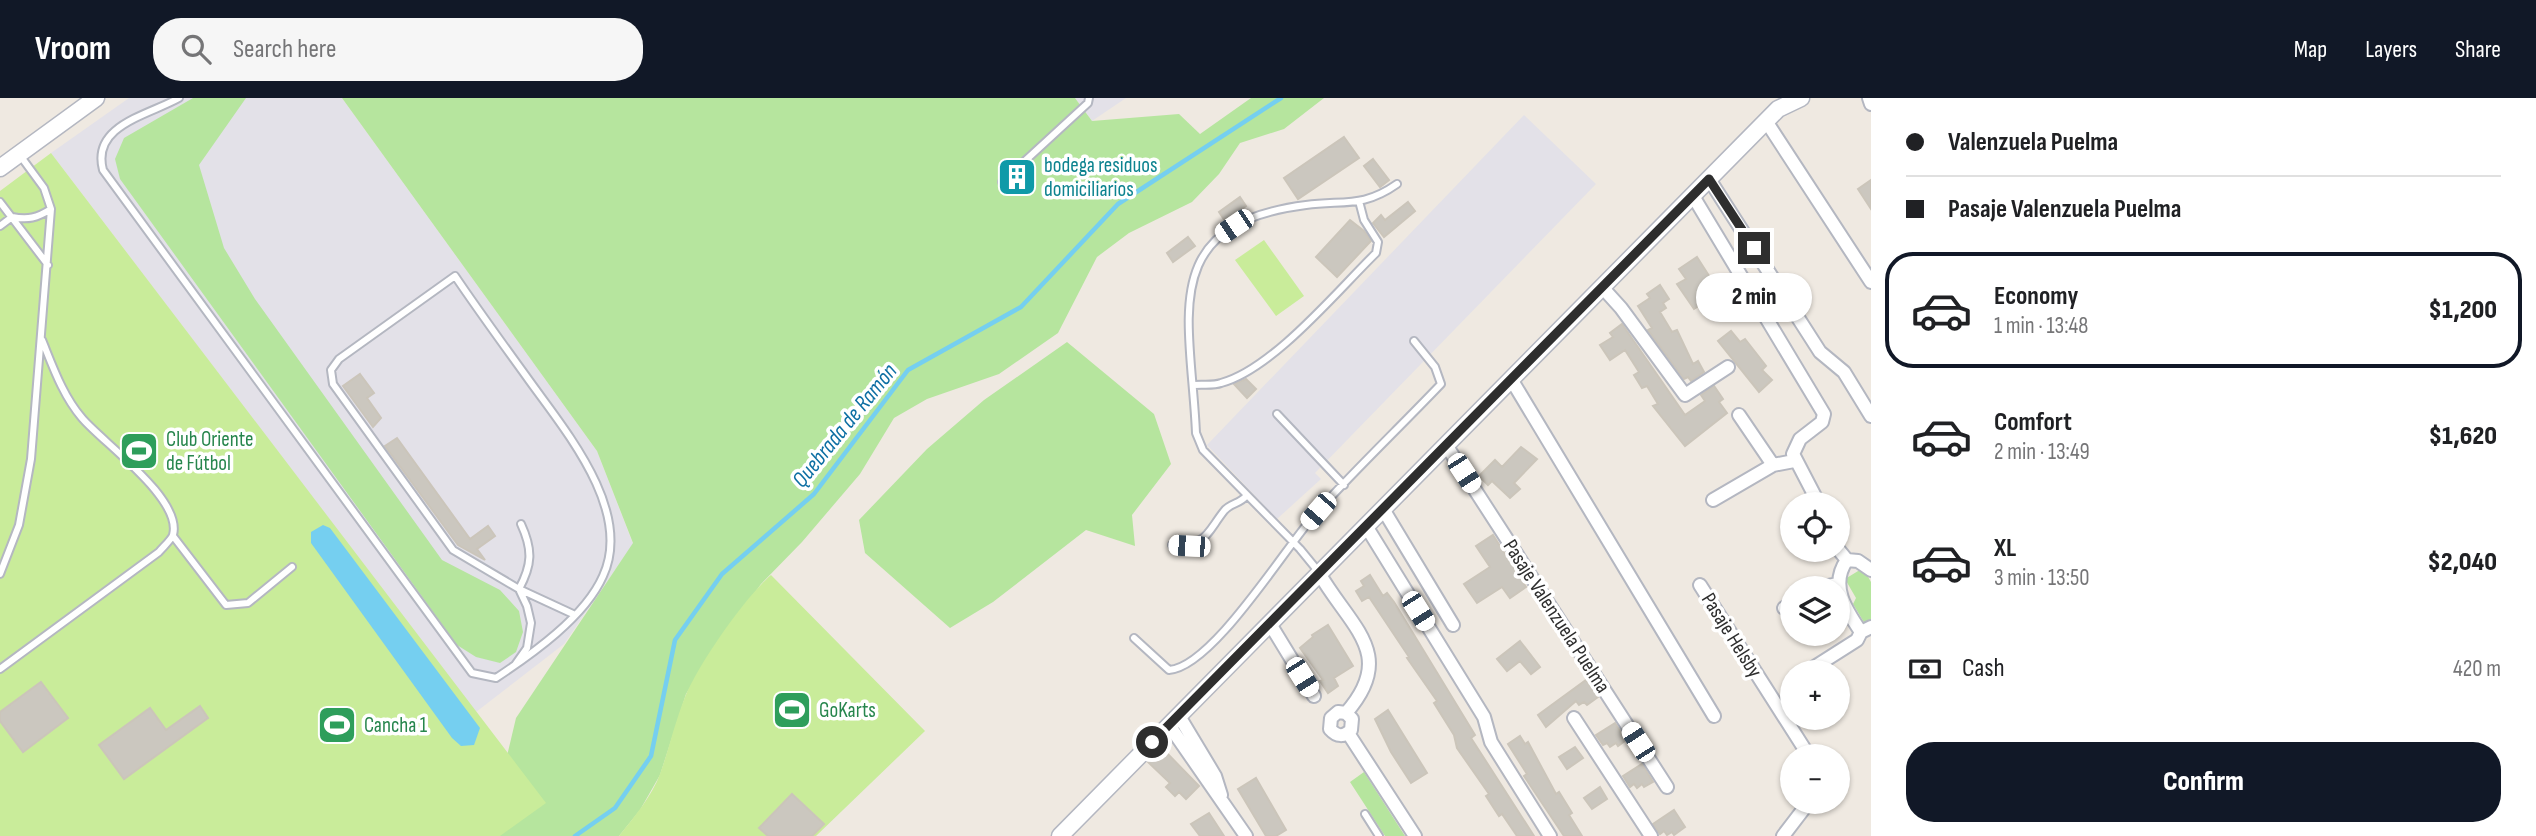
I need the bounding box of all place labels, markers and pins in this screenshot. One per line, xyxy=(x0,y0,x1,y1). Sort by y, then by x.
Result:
place label: bodega residuos domiciliarios xyxy=(1044,153,1158,202)
building icon: bodega residuos domiciliarios xyxy=(996,156,1038,198)
place label: Club Oriente de Fútbol xyxy=(166,427,253,476)
sports icon: Club Oriente de Fútbol xyxy=(118,430,160,472)
sports icon: GoKarts xyxy=(771,689,813,731)
place label: GoKarts xyxy=(819,698,876,723)
sports icon: Cancha 1 xyxy=(316,704,358,746)
place label: Cancha 1 xyxy=(364,713,428,738)

